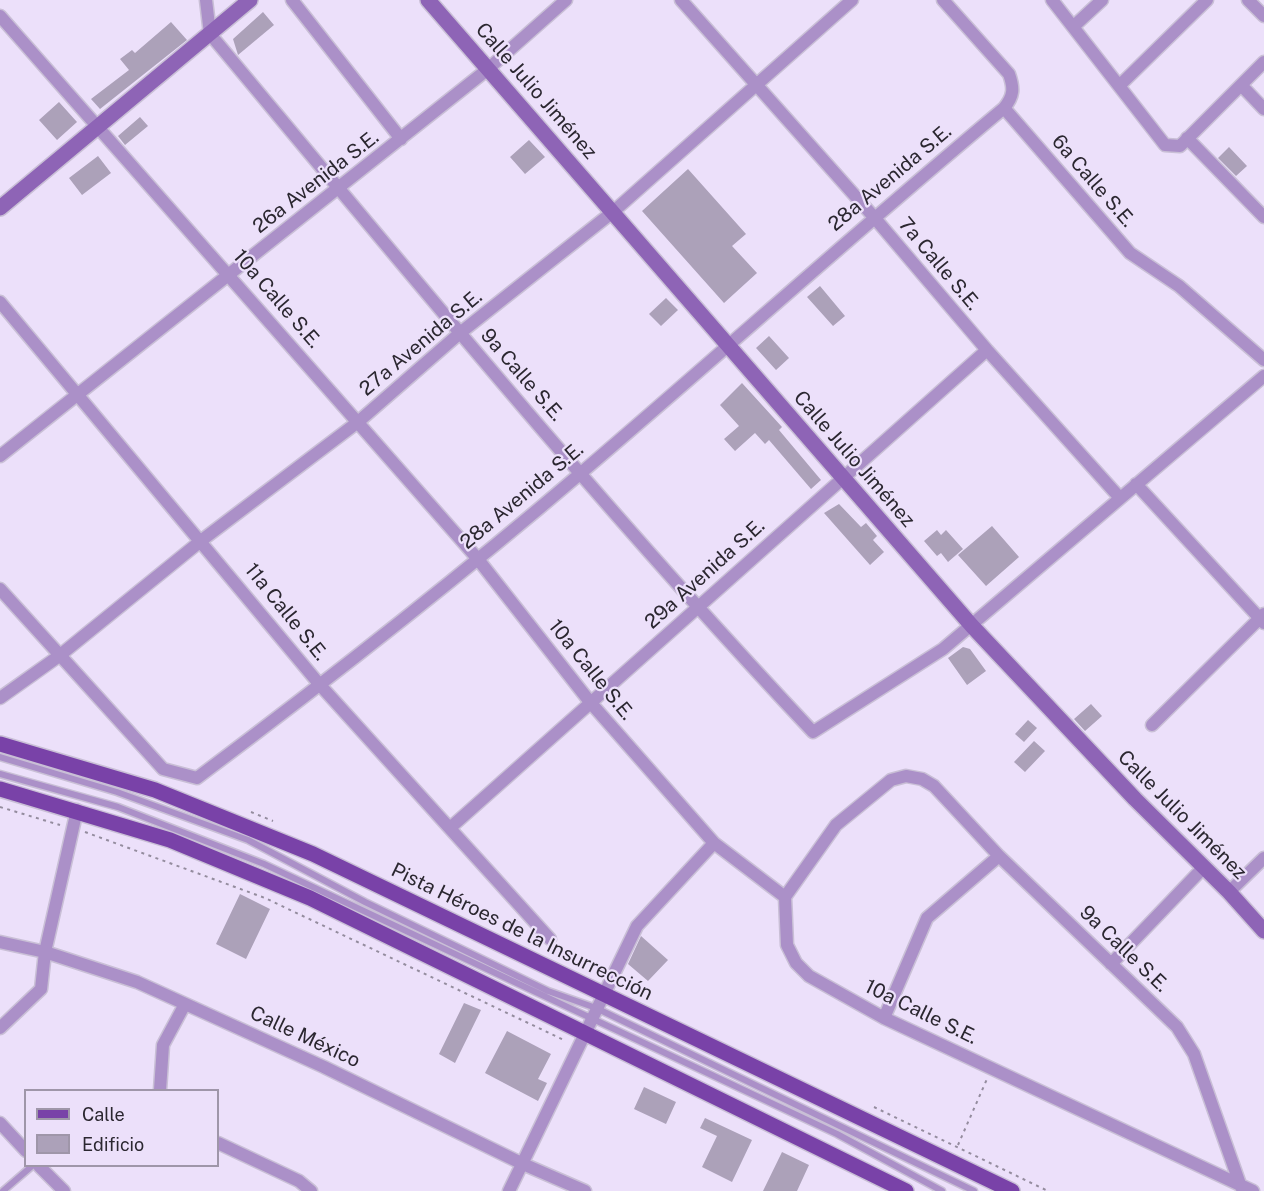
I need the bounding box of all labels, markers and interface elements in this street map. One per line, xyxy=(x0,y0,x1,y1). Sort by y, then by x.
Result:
street label: Calle Julio Jiménez xyxy=(470,18,602,164)
street label: 28a Avenida S.E. xyxy=(824,120,956,236)
street label: 26a Avenida S.E. xyxy=(248,125,384,239)
street label: 6a Calle S.E. xyxy=(1046,130,1140,232)
street label: 7a Calle S.E. xyxy=(893,213,985,315)
street label: 10a Calle S.E. xyxy=(228,245,326,353)
street label: 27a Avenida S.E. xyxy=(355,285,487,401)
street label: 9a Calle S.E. xyxy=(475,324,569,426)
street label: Calle Julio Jiménez xyxy=(788,386,920,532)
street label: 28a Avenida S.E. xyxy=(456,438,588,554)
street label: 29a Avenida S.E. xyxy=(640,514,770,634)
street label: 11a Calle S.E. xyxy=(239,558,333,666)
street label: 10a Calle S.E. xyxy=(543,615,639,725)
street label: Calle Julio Jiménez xyxy=(1113,746,1251,884)
street label: Pista Héroes de la Insurrección xyxy=(387,858,657,1006)
street label: 9a Calle S.E. xyxy=(1074,901,1174,997)
street label: 10a Calle S.E. xyxy=(861,974,981,1050)
street label: Calle México xyxy=(246,1001,364,1073)
legend xyxy=(24,1089,219,1167)
text: Calle xyxy=(82,1104,125,1125)
text: Edificio xyxy=(82,1134,144,1155)

